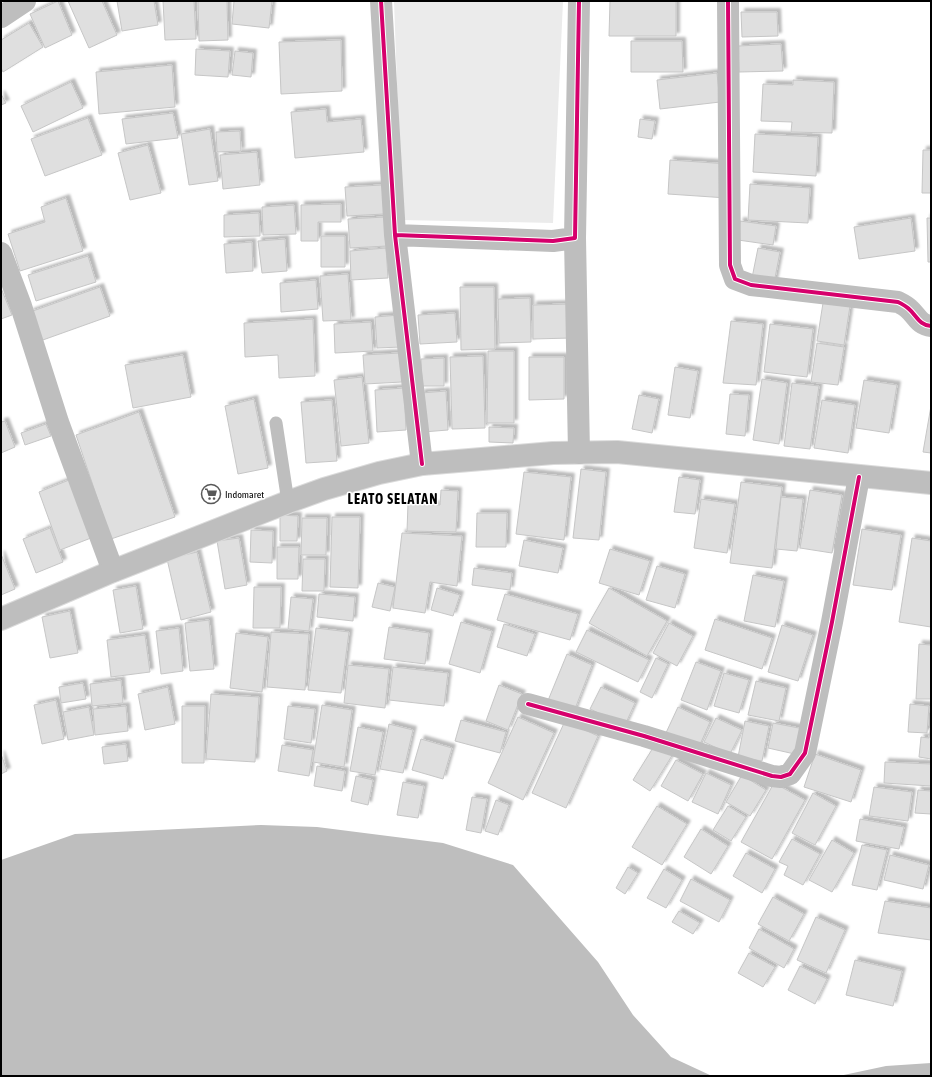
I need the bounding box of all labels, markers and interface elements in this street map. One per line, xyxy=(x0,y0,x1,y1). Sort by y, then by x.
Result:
supermarket icon: Indomaret xyxy=(200,483,222,505)
place label: Indomaret xyxy=(225,489,264,500)
district label: LEATO SELATAN xyxy=(348,491,438,507)

